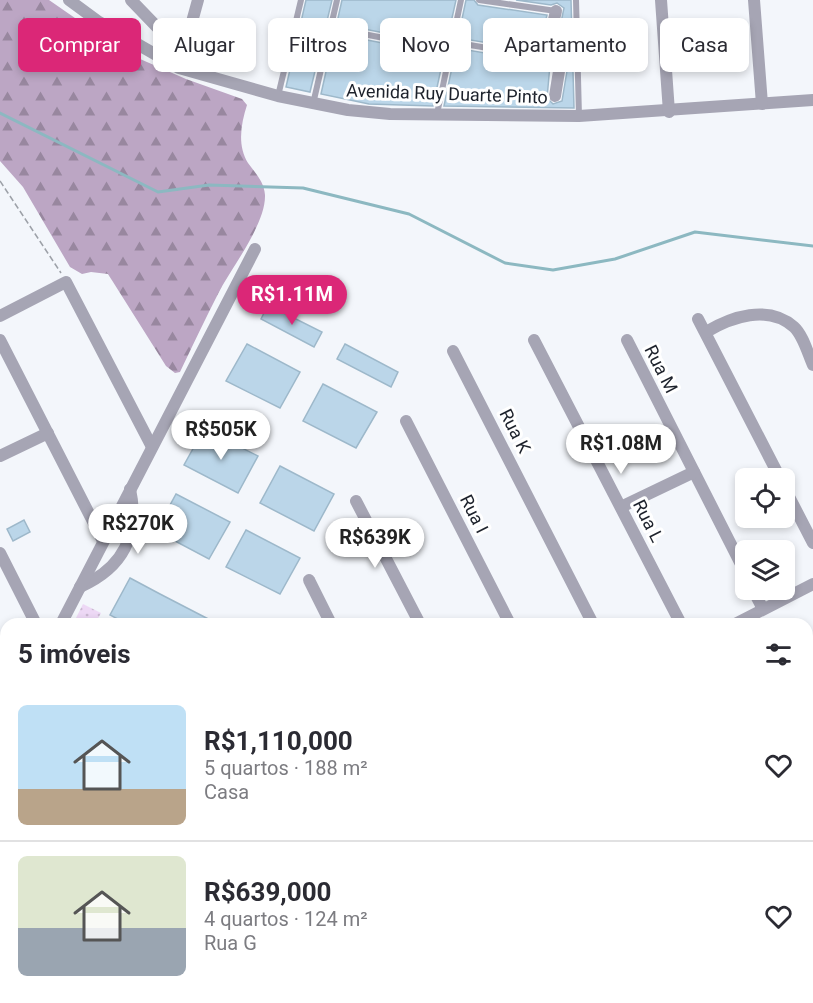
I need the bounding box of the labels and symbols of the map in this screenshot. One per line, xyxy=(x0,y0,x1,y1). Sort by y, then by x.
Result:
street label: Avenida Ruy Duarte Pinto xyxy=(346,79,548,108)
pin: R$1.11M xyxy=(237,275,347,326)
street label: Rua M xyxy=(641,341,682,396)
street label: Rua K xyxy=(496,405,536,457)
pin: R$505K xyxy=(172,410,270,461)
pin: R$1.08M xyxy=(566,424,676,475)
street label: Rua I xyxy=(456,491,493,536)
street label: Rua L xyxy=(629,496,668,546)
pin: R$270K xyxy=(89,504,187,555)
pin: R$639K xyxy=(326,518,424,569)

